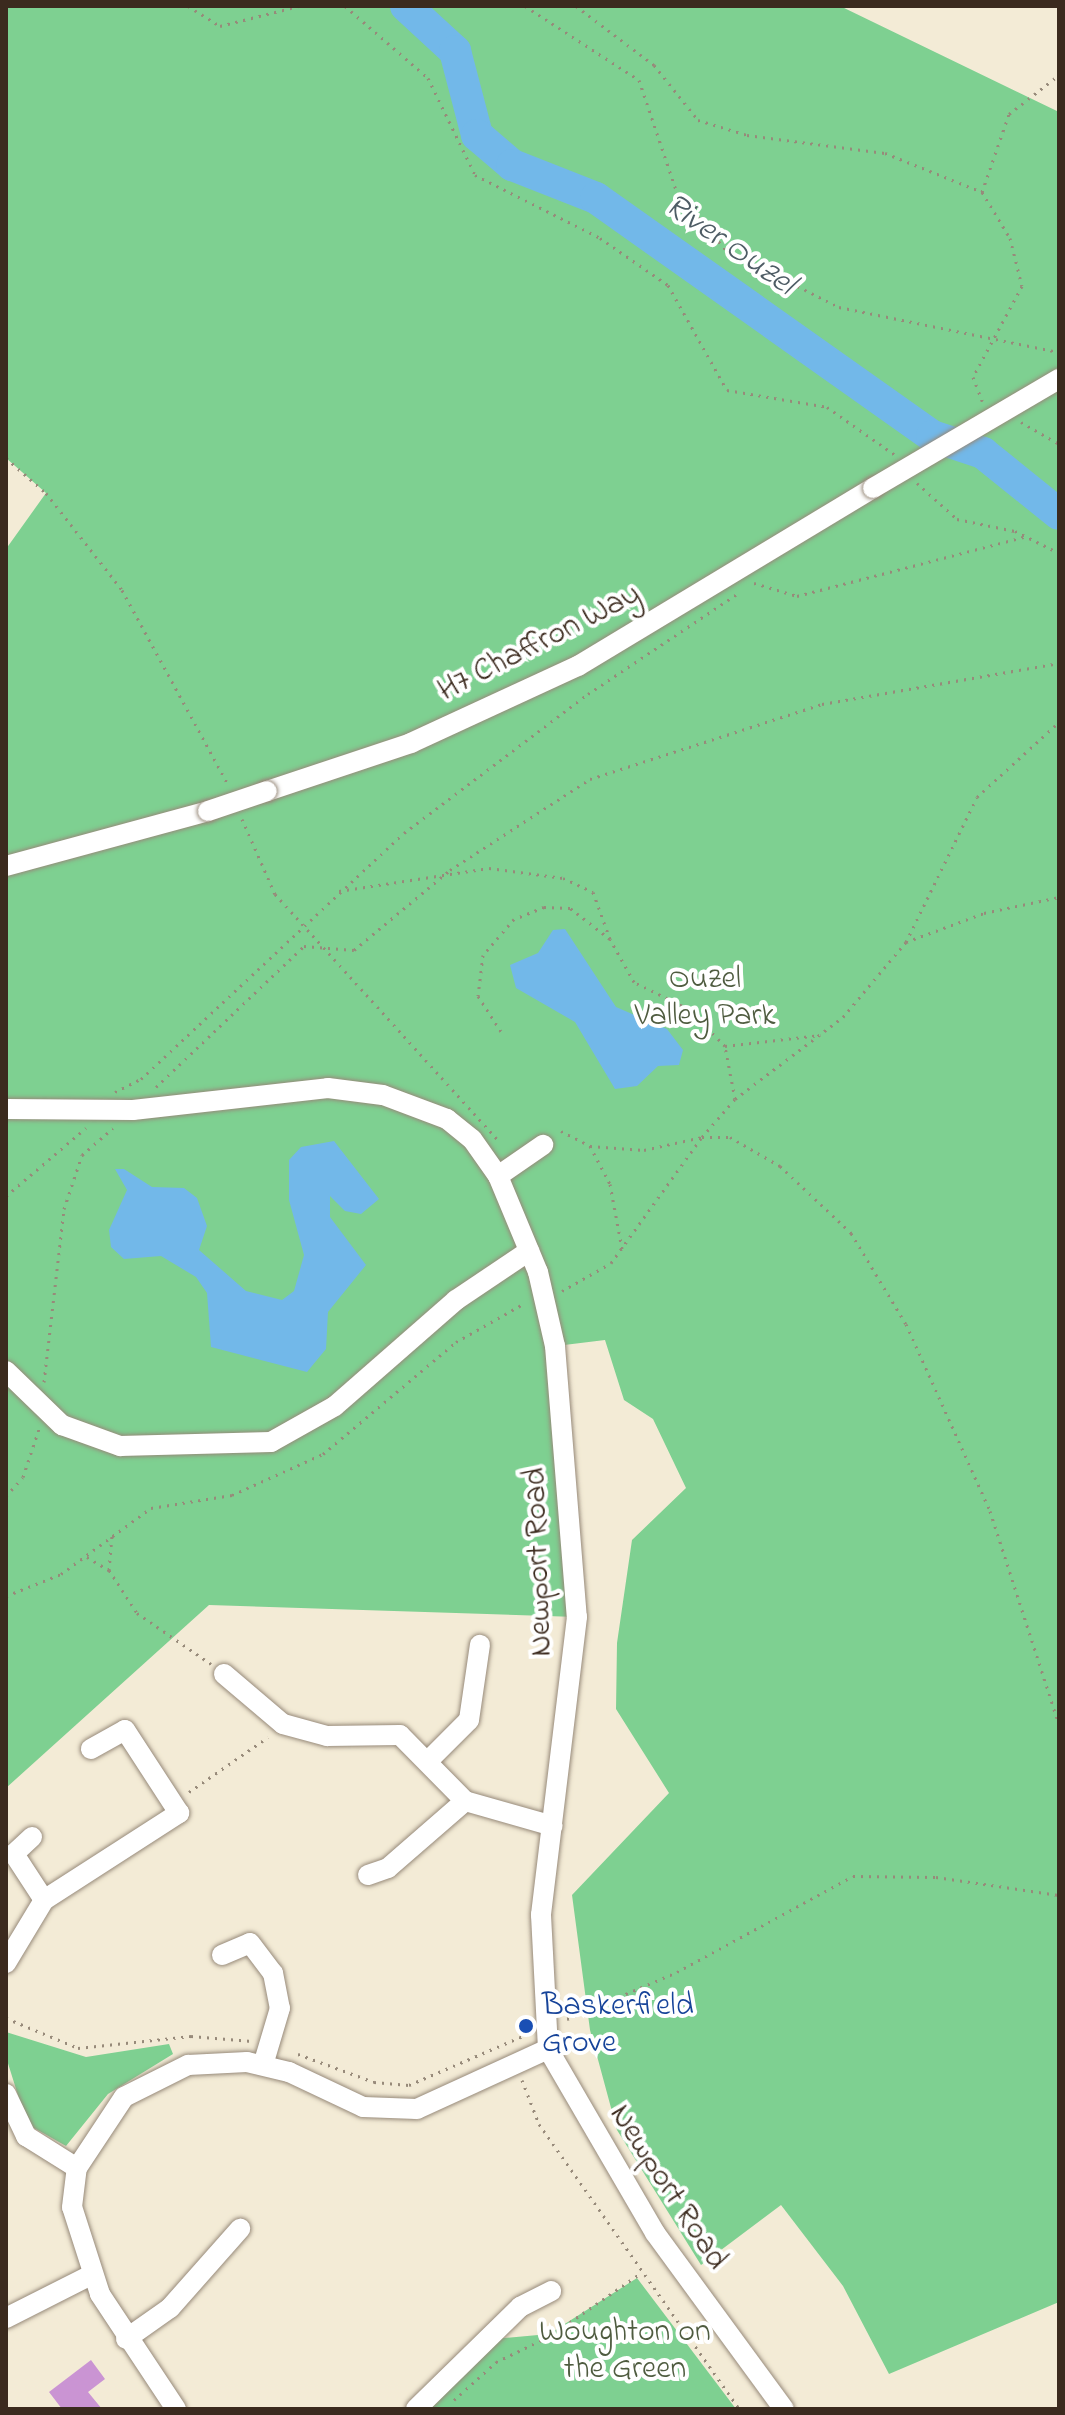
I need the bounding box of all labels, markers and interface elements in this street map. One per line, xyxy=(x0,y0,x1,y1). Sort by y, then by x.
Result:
water label: River Ouzel xyxy=(656,186,802,306)
street label: H7 Chaffron Way xyxy=(432,576,648,712)
park label: Ouzel Valley Park xyxy=(634,962,776,1037)
street label: Newport Road xyxy=(518,1467,562,1657)
place label: Baskerfield Grove xyxy=(542,1989,694,2064)
marker: Baskerfield Grove xyxy=(517,2017,535,2035)
street label: Newport Road xyxy=(599,2098,735,2278)
park label: Woughton on the Green xyxy=(539,2315,711,2390)

